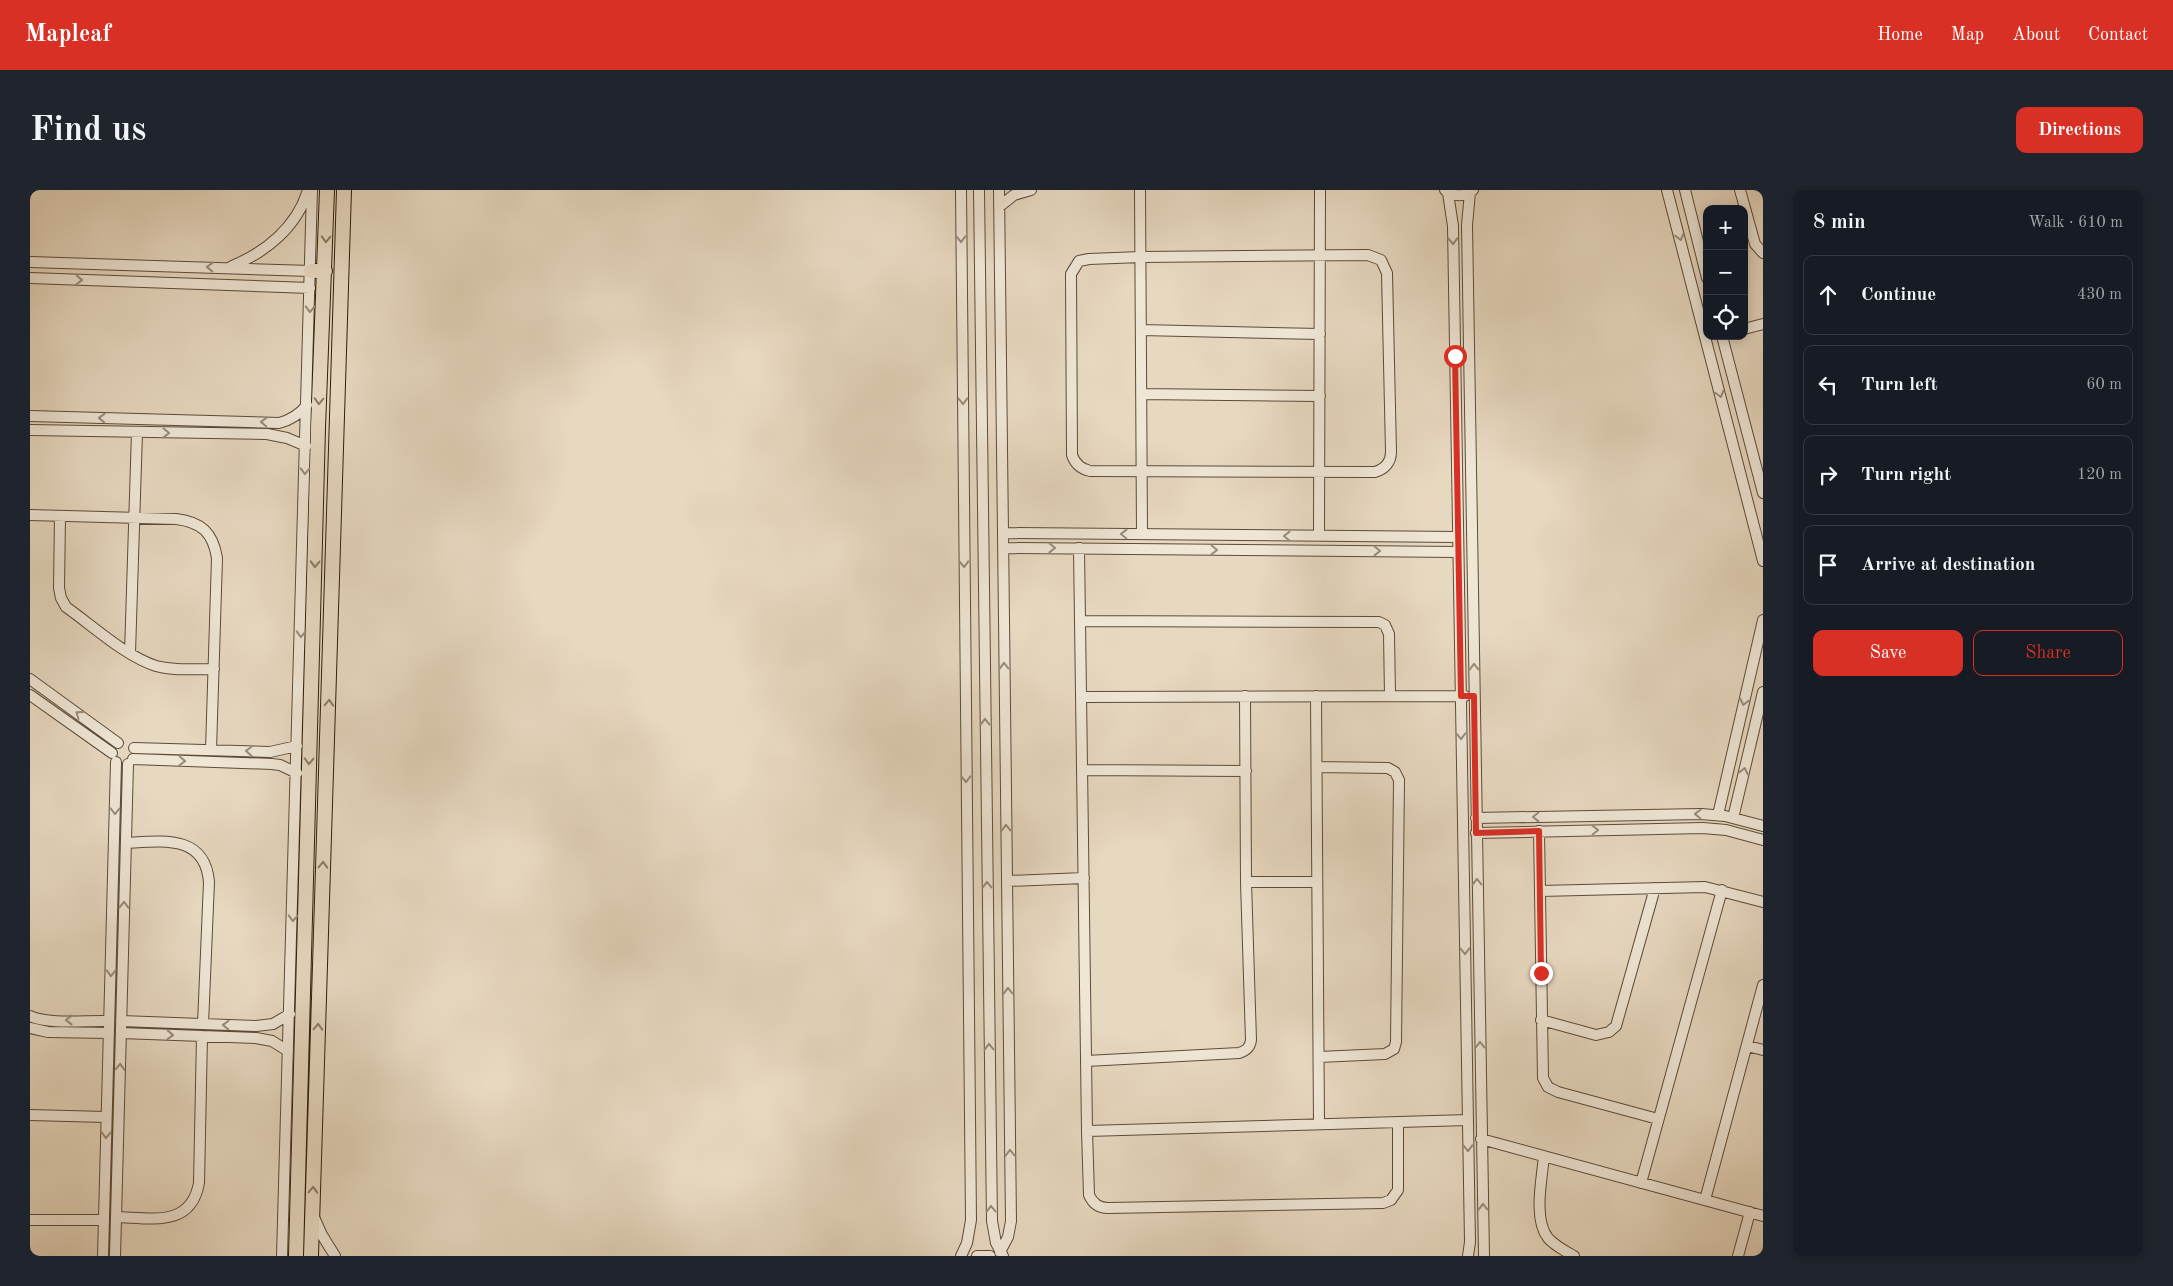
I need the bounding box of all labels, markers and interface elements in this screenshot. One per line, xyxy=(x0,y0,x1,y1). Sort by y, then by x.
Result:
text: Mapleaf xyxy=(25,23,111,47)
text: Home xyxy=(1877,26,1923,44)
text: Map xyxy=(1951,26,1984,44)
text: About xyxy=(2012,26,2060,44)
text: Contact xyxy=(2088,26,2148,44)
button: Directions xyxy=(2016,107,2143,153)
text: Find us xyxy=(30,113,146,148)
map controls xyxy=(1703,205,1748,340)
button: + xyxy=(1703,205,1748,250)
text: 8 min xyxy=(1813,212,1866,233)
text: Walk · 610 m xyxy=(2028,215,2123,231)
one-way arrow xyxy=(1674,233,1684,241)
one-way arrow xyxy=(321,235,331,243)
one-way arrow xyxy=(956,235,966,243)
one-way arrow xyxy=(1448,238,1458,245)
button: − xyxy=(1703,250,1748,295)
one-way arrow xyxy=(205,262,213,273)
one-way arrow xyxy=(75,274,83,285)
icon: ahead xyxy=(1814,281,1842,309)
text: Continue xyxy=(1861,286,1936,305)
text: 430 m xyxy=(2077,287,2122,303)
button: locate xyxy=(1703,295,1748,340)
one-way arrow xyxy=(304,305,315,313)
route start xyxy=(1444,345,1467,368)
icon: left xyxy=(1814,371,1842,399)
text: Turn left xyxy=(1861,376,1938,395)
text: 60 m xyxy=(2086,377,2122,393)
one-way arrow xyxy=(1715,390,1725,398)
one-way arrow xyxy=(314,397,325,405)
one-way arrow xyxy=(958,398,968,405)
one-way arrow xyxy=(98,413,106,423)
one-way arrow xyxy=(260,417,268,428)
one-way arrow xyxy=(162,427,170,438)
icon: right xyxy=(1814,461,1842,489)
text: Turn right xyxy=(1861,466,1951,485)
text: 120 m xyxy=(2077,467,2122,483)
one-way arrow xyxy=(300,468,310,475)
one-way arrow xyxy=(1120,529,1128,539)
one-way arrow xyxy=(1283,530,1291,541)
one-way arrow xyxy=(1048,543,1056,553)
one-way arrow xyxy=(1211,545,1219,555)
one-way arrow xyxy=(1374,546,1381,556)
icon: arrive xyxy=(1814,551,1842,579)
text: Arrive at destination xyxy=(1861,556,2035,575)
one-way arrow xyxy=(309,560,320,568)
one-way arrow xyxy=(959,560,969,568)
one-way arrow xyxy=(295,630,306,638)
button: Save xyxy=(1813,630,1963,676)
button: Share xyxy=(1973,630,2123,676)
one-way arrow xyxy=(999,662,1010,670)
one-way arrow xyxy=(1469,663,1479,671)
one-way arrow xyxy=(1739,697,1750,706)
one-way arrow xyxy=(324,698,334,706)
one-way arrow xyxy=(75,711,85,720)
one-way arrow xyxy=(980,718,991,726)
one-way arrow xyxy=(1456,732,1466,740)
one-way arrow xyxy=(245,746,253,756)
one-way arrow xyxy=(178,756,186,766)
one-way arrow xyxy=(304,758,314,765)
one-way arrow xyxy=(1738,766,1749,775)
one-way arrow xyxy=(961,775,971,783)
one-way arrow xyxy=(110,807,120,815)
one-way arrow xyxy=(1694,808,1702,819)
one-way arrow xyxy=(1531,812,1539,822)
one-way arrow xyxy=(1001,824,1011,832)
one-way arrow xyxy=(1592,825,1599,835)
one-way arrow xyxy=(318,861,329,869)
one-way arrow xyxy=(1472,878,1482,886)
one-way arrow xyxy=(982,880,993,888)
one-way arrow xyxy=(119,901,130,909)
one-way arrow xyxy=(287,915,298,923)
one-way arrow xyxy=(1460,948,1470,955)
route end xyxy=(1530,962,1553,985)
one-way arrow xyxy=(105,969,116,977)
one-way arrow xyxy=(1003,987,1013,994)
one-way arrow xyxy=(65,1015,73,1025)
one-way arrow xyxy=(222,1020,230,1031)
one-way arrow xyxy=(313,1023,323,1031)
one-way arrow xyxy=(166,1030,174,1040)
one-way arrow xyxy=(1475,1041,1485,1048)
one-way arrow xyxy=(984,1043,995,1051)
one-way arrow xyxy=(115,1063,125,1071)
one-way arrow xyxy=(101,1132,111,1140)
one-way arrow xyxy=(1463,1145,1473,1153)
one-way arrow xyxy=(1005,1149,1015,1157)
one-way arrow xyxy=(307,1186,318,1194)
one-way arrow xyxy=(1477,1203,1488,1211)
one-way arrow xyxy=(986,1205,997,1213)

